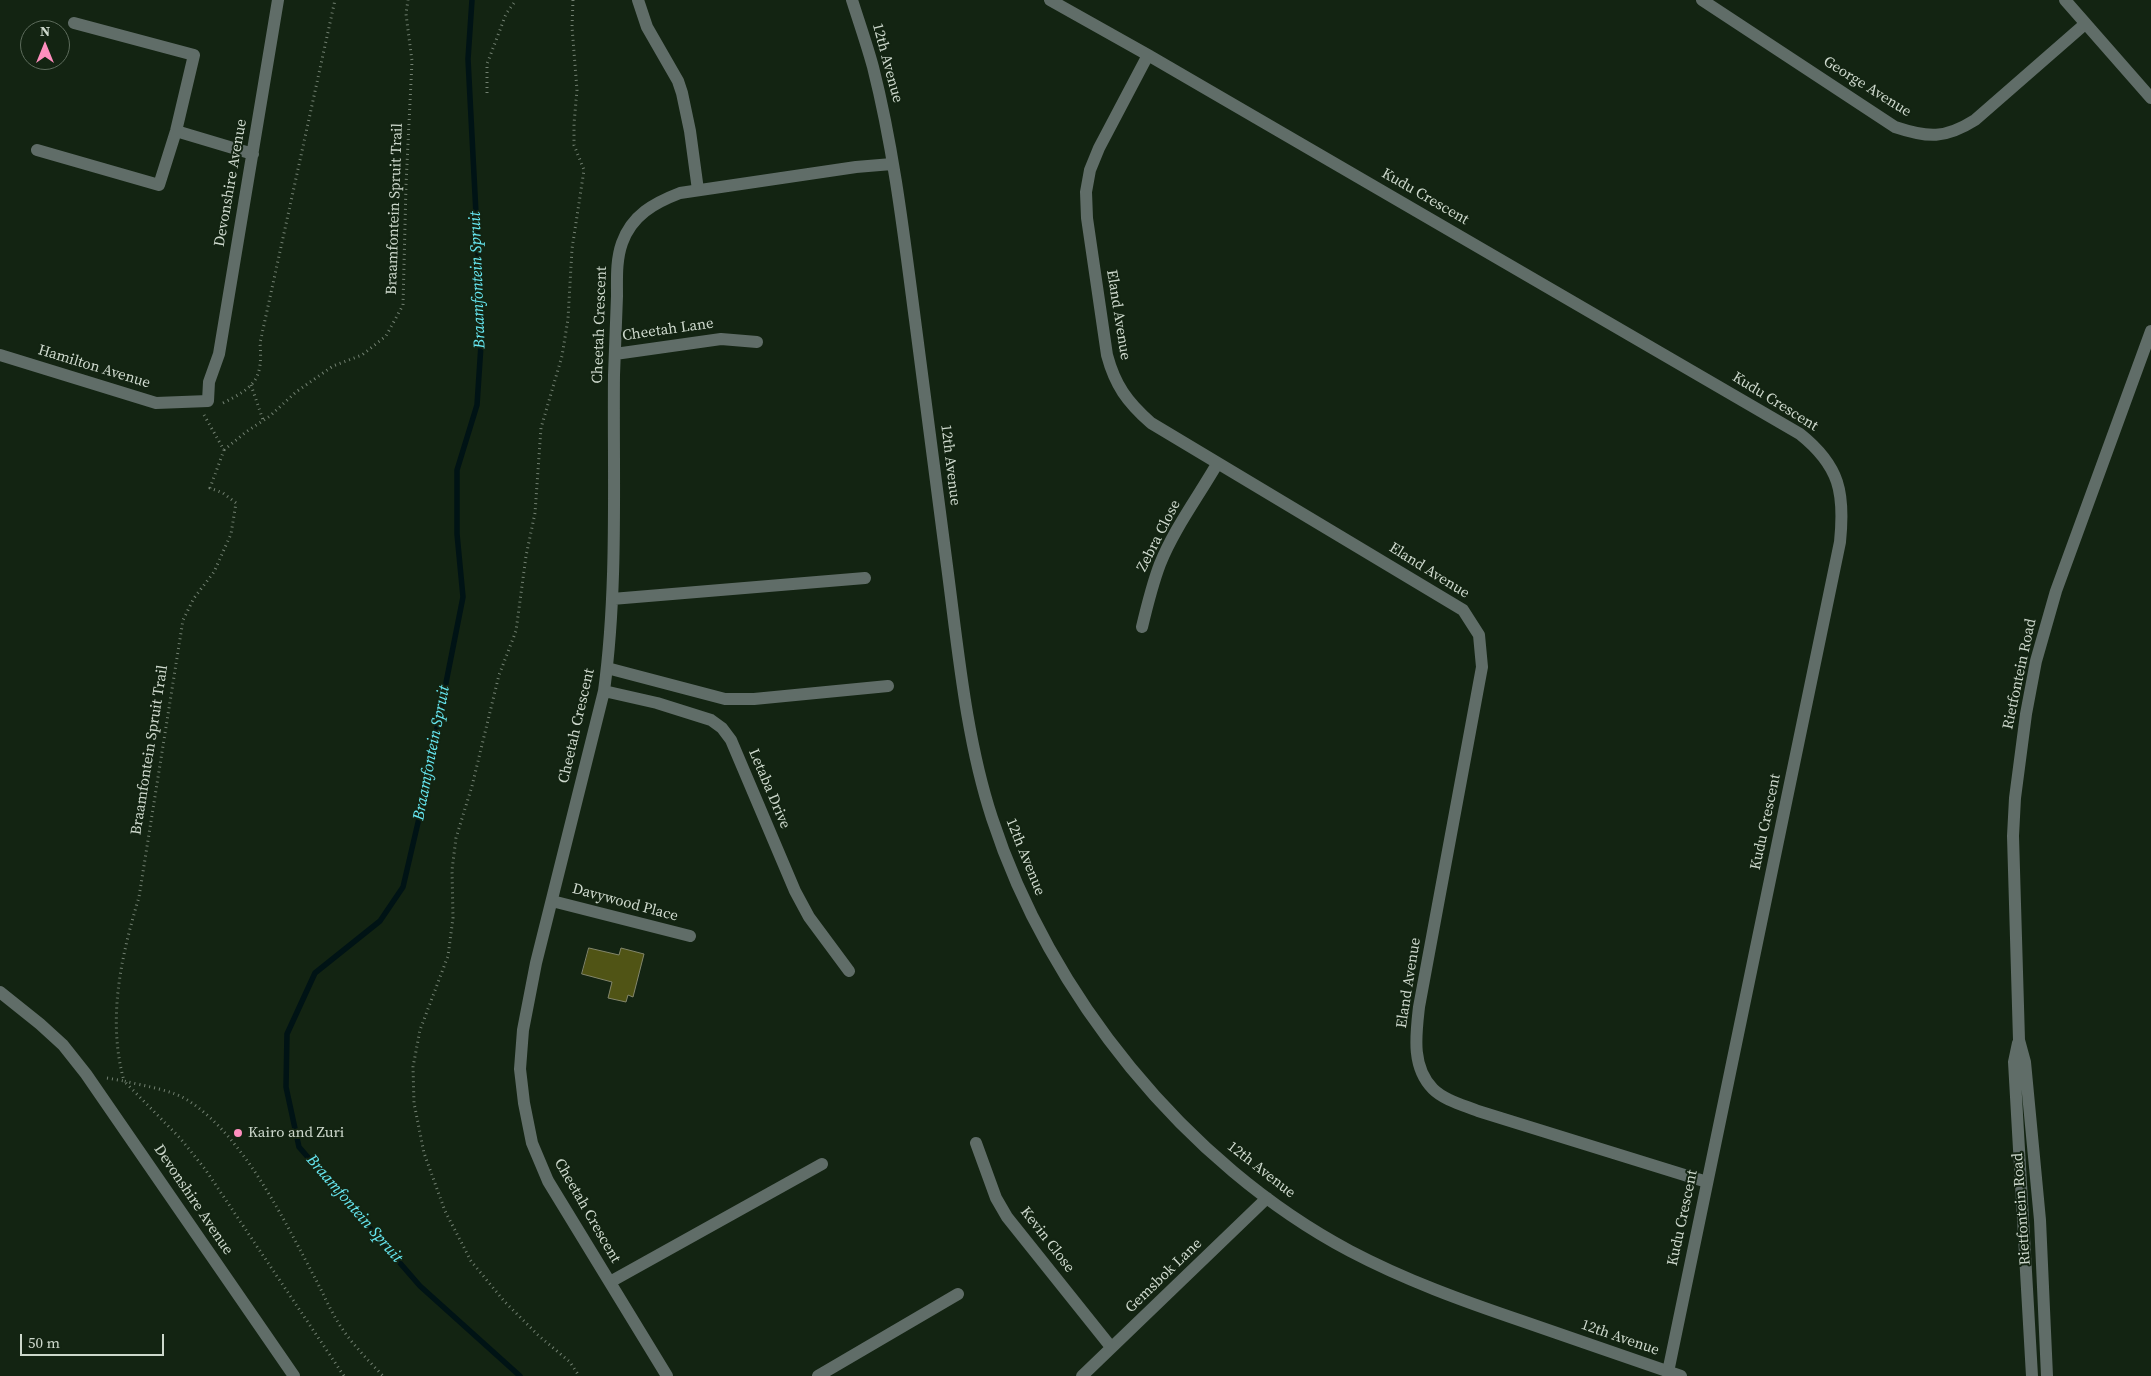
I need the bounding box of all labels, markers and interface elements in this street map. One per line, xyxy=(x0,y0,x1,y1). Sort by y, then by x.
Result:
north arrow xyxy=(20,20,70,70)
text: N xyxy=(40,21,50,41)
street label: 12th Avenue xyxy=(868,21,906,105)
street label: George Avenue xyxy=(1820,53,1914,121)
street label: Devonshire Avenue xyxy=(211,118,251,248)
street label: Braamfontein Spruit Trail xyxy=(383,123,407,295)
street label: Kudu Crescent xyxy=(1378,165,1472,229)
water label: Braamfontein Spruit xyxy=(466,211,490,349)
street label: Cheetah Crescent xyxy=(589,266,611,384)
street label: Eland Avenue xyxy=(1102,269,1134,361)
street label: Cheetah Lane xyxy=(621,315,715,345)
street label: Hamilton Avenue xyxy=(36,341,152,393)
street label: Kudu Crescent xyxy=(1729,369,1821,435)
street label: 12th Avenue xyxy=(936,423,964,507)
street label: Zebra Close xyxy=(1133,497,1185,575)
street label: Eland Avenue xyxy=(1386,539,1472,603)
street label: Rietfontein Road xyxy=(1999,617,2041,731)
street label: Braamfontein Spruit Trail xyxy=(128,664,172,836)
street label: Cheetah Crescent xyxy=(555,667,599,785)
water label: Braamfontein Spruit xyxy=(409,684,455,822)
street label: Letaba Drive xyxy=(744,746,794,832)
street label: Kudu Crescent xyxy=(1747,772,1785,872)
street label: 12th Avenue xyxy=(1001,816,1049,898)
street label: Davywood Place xyxy=(570,880,680,926)
street label: Eland Avenue xyxy=(1393,937,1425,1029)
place label: Kairo and Zuri xyxy=(248,1124,344,1142)
marker: Kairo and Zuri xyxy=(232,1127,244,1139)
street label: 12th Avenue xyxy=(1223,1138,1299,1202)
street label: Devonshire Avenue xyxy=(149,1141,237,1259)
water label: Braamfontein Spruit xyxy=(302,1151,406,1267)
street label: Rietfontein Road xyxy=(2009,1152,2035,1266)
street label: Cheetah Crescent xyxy=(550,1156,624,1266)
street label: Kudu Crescent xyxy=(1664,1168,1702,1268)
street label: Kevin Close xyxy=(1016,1204,1078,1276)
street label: Gemsbok Lane xyxy=(1122,1235,1206,1317)
street label: 12th Avenue xyxy=(1578,1316,1662,1360)
scale bar xyxy=(22,1324,166,1356)
text: 50 m xyxy=(28,1332,60,1353)

